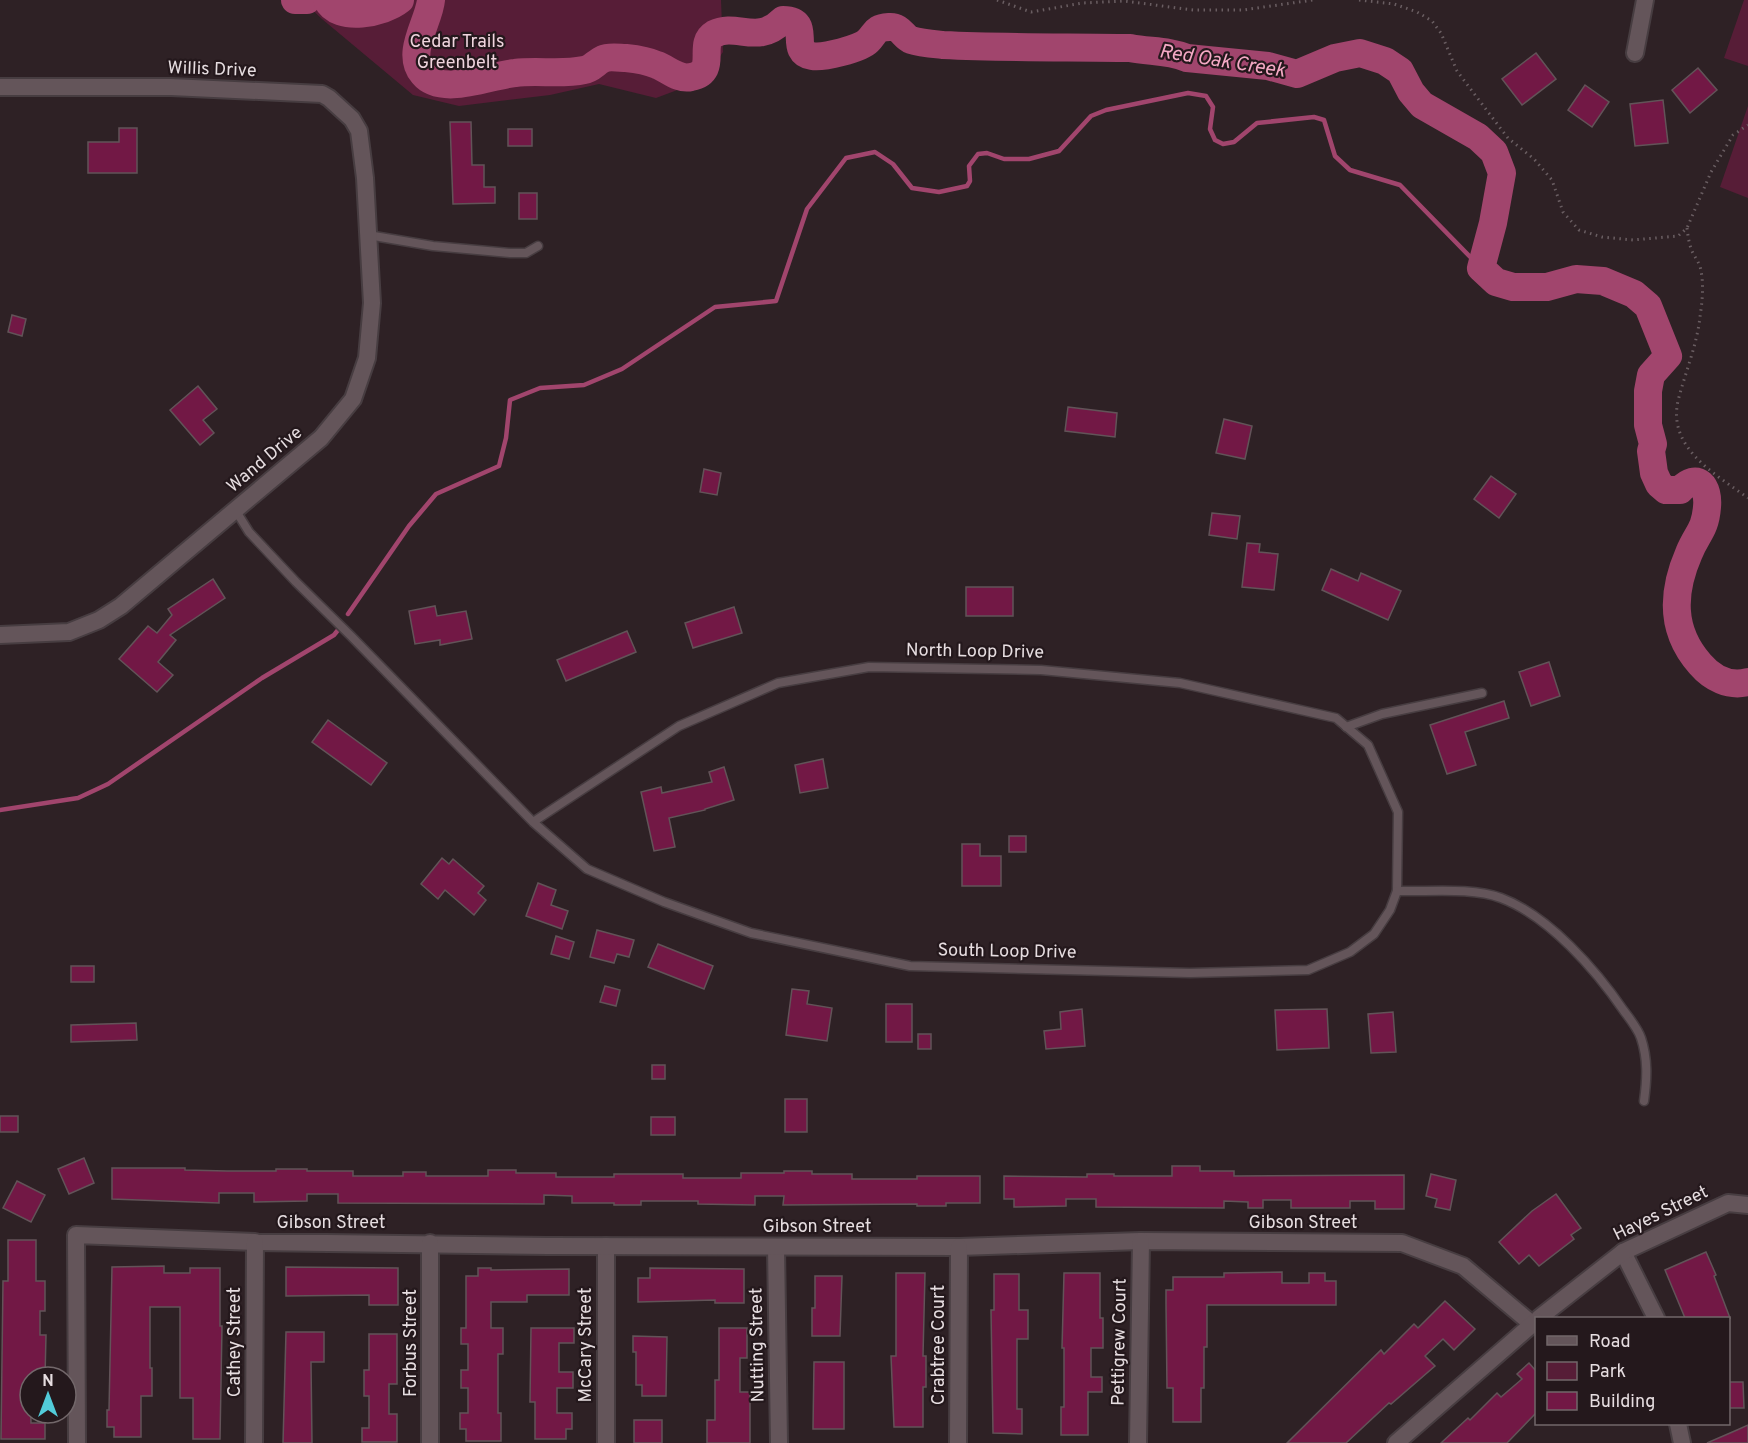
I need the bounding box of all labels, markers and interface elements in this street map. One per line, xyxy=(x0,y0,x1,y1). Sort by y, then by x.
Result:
park label: Cedar Trails Greenbelt xyxy=(410,31,504,75)
water label: Red Oak Creek xyxy=(1157,39,1288,85)
street label: Willis Drive xyxy=(167,57,257,83)
street label: Wand Drive xyxy=(222,422,308,498)
street label: North Loop Drive xyxy=(906,639,1044,665)
street label: South Loop Drive xyxy=(937,939,1077,965)
street label: Hayes Street xyxy=(1610,1181,1712,1247)
street label: Gibson Street xyxy=(276,1212,386,1235)
street label: Gibson Street xyxy=(1248,1212,1358,1235)
street label: Gibson Street xyxy=(762,1216,872,1239)
street label: Pettigrew Court xyxy=(1107,1278,1133,1406)
street label: Crabtree Court xyxy=(928,1285,951,1405)
street label: Cathey Street xyxy=(224,1287,247,1397)
street label: McCary Street xyxy=(575,1287,598,1403)
street label: Nutting Street xyxy=(746,1287,770,1403)
street label: Forbus Street xyxy=(400,1289,423,1397)
legend xyxy=(1535,1317,1730,1425)
text: Road xyxy=(1589,1331,1631,1354)
text: Park xyxy=(1589,1361,1626,1384)
north arrow xyxy=(18,1365,78,1425)
text: N xyxy=(42,1372,54,1392)
text: Building xyxy=(1589,1391,1655,1414)

